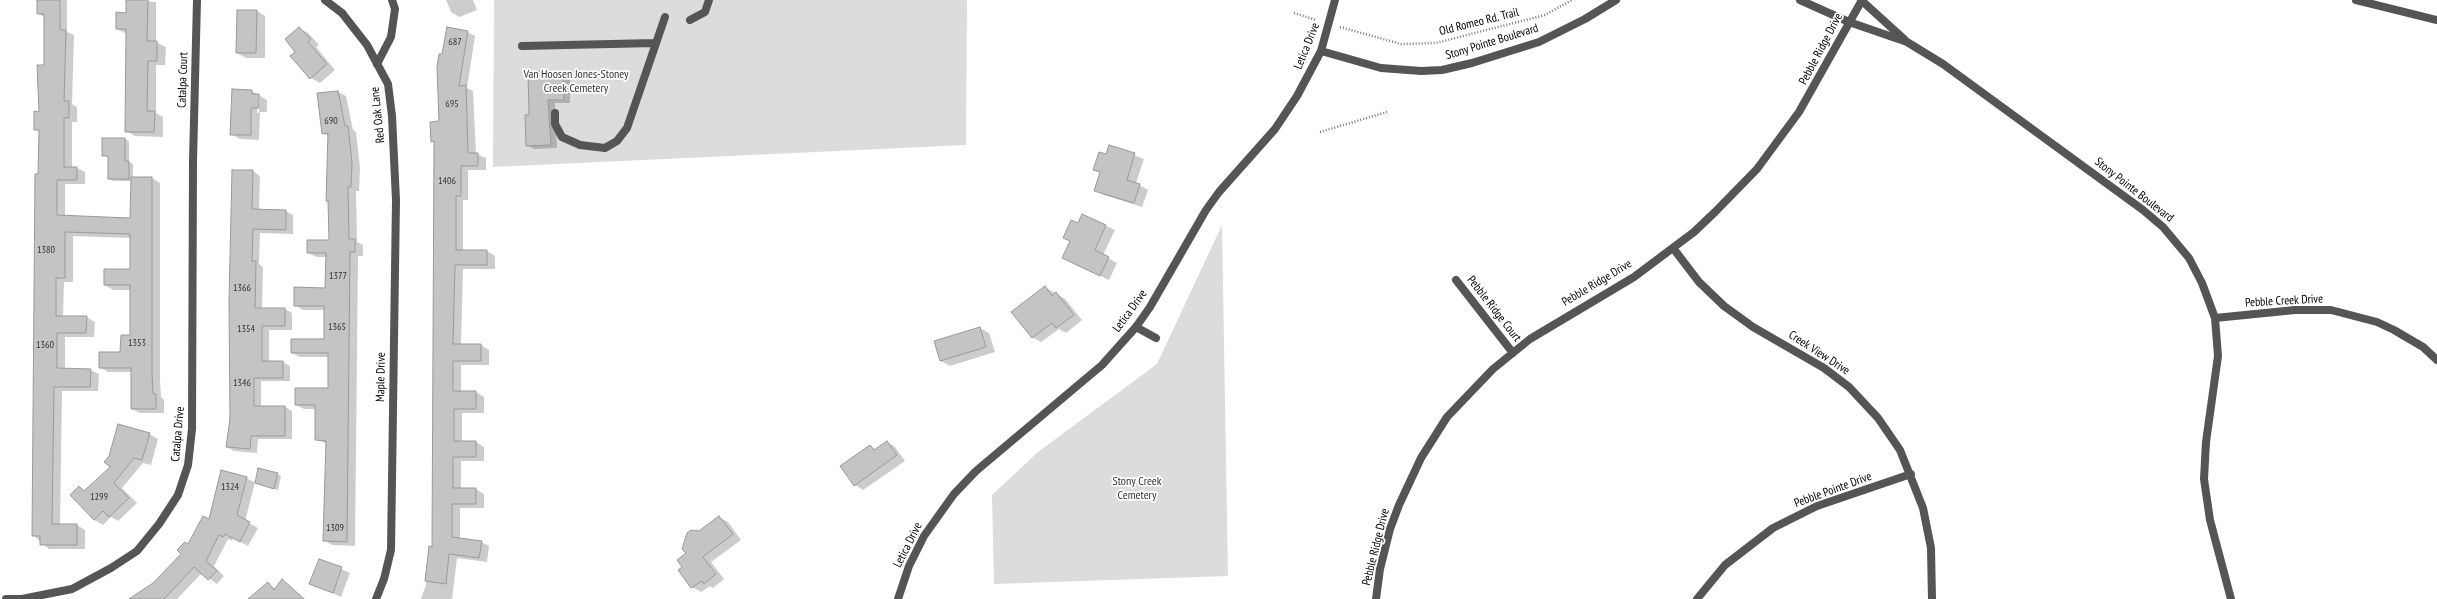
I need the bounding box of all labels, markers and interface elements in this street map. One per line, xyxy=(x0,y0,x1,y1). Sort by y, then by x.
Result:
street label: Old Romeo Rd. Trail xyxy=(1438,5,1520,39)
street label: Pebble Ridge Drive xyxy=(1796,11,1846,87)
street label: Letica Drive xyxy=(1291,21,1323,71)
street label: Stony Pointe Boulevard xyxy=(1444,21,1540,63)
house number: 687 xyxy=(448,36,462,48)
street label: Catalpa Court xyxy=(175,52,191,108)
park label: Van Hoosen Jones-Stoney Creek Cemetery xyxy=(523,68,629,96)
street label: Red Oak Lane xyxy=(368,86,388,144)
house number: 695 xyxy=(445,98,459,110)
house number: 690 xyxy=(324,115,338,127)
street label: Stony Pointe Boulevard xyxy=(2092,155,2176,225)
house number: 1406 xyxy=(438,175,456,187)
house number: 1380 xyxy=(37,244,55,256)
street label: Pebble Ridge Drive xyxy=(1560,257,1634,309)
house number: 1377 xyxy=(329,270,347,282)
street label: Pebble Ridge Court xyxy=(1464,273,1524,345)
house number: 1366 xyxy=(233,282,251,294)
street label: Letica Drive xyxy=(1110,287,1150,335)
street label: Pebble Creek Drive xyxy=(2245,292,2323,310)
house number: 1365 xyxy=(328,321,346,333)
house number: 1354 xyxy=(237,323,255,335)
street label: Creek View Drive xyxy=(1786,328,1852,378)
house number: 1353 xyxy=(128,337,146,349)
house number: 1360 xyxy=(36,339,54,351)
street label: Maple Drive xyxy=(373,352,389,402)
house number: 1346 xyxy=(233,377,251,389)
street label: Catalpa Drive xyxy=(168,406,188,462)
street label: Pebble Pointe Drive xyxy=(1792,469,1874,511)
park label: Stony Creek Cemetery xyxy=(1113,475,1161,503)
house number: 1324 xyxy=(221,481,239,493)
house number: 1299 xyxy=(90,491,108,503)
street label: Pebble Ridge Drive xyxy=(1359,507,1393,587)
street label: Letica Drive xyxy=(891,520,925,570)
house number: 1309 xyxy=(326,522,344,534)

